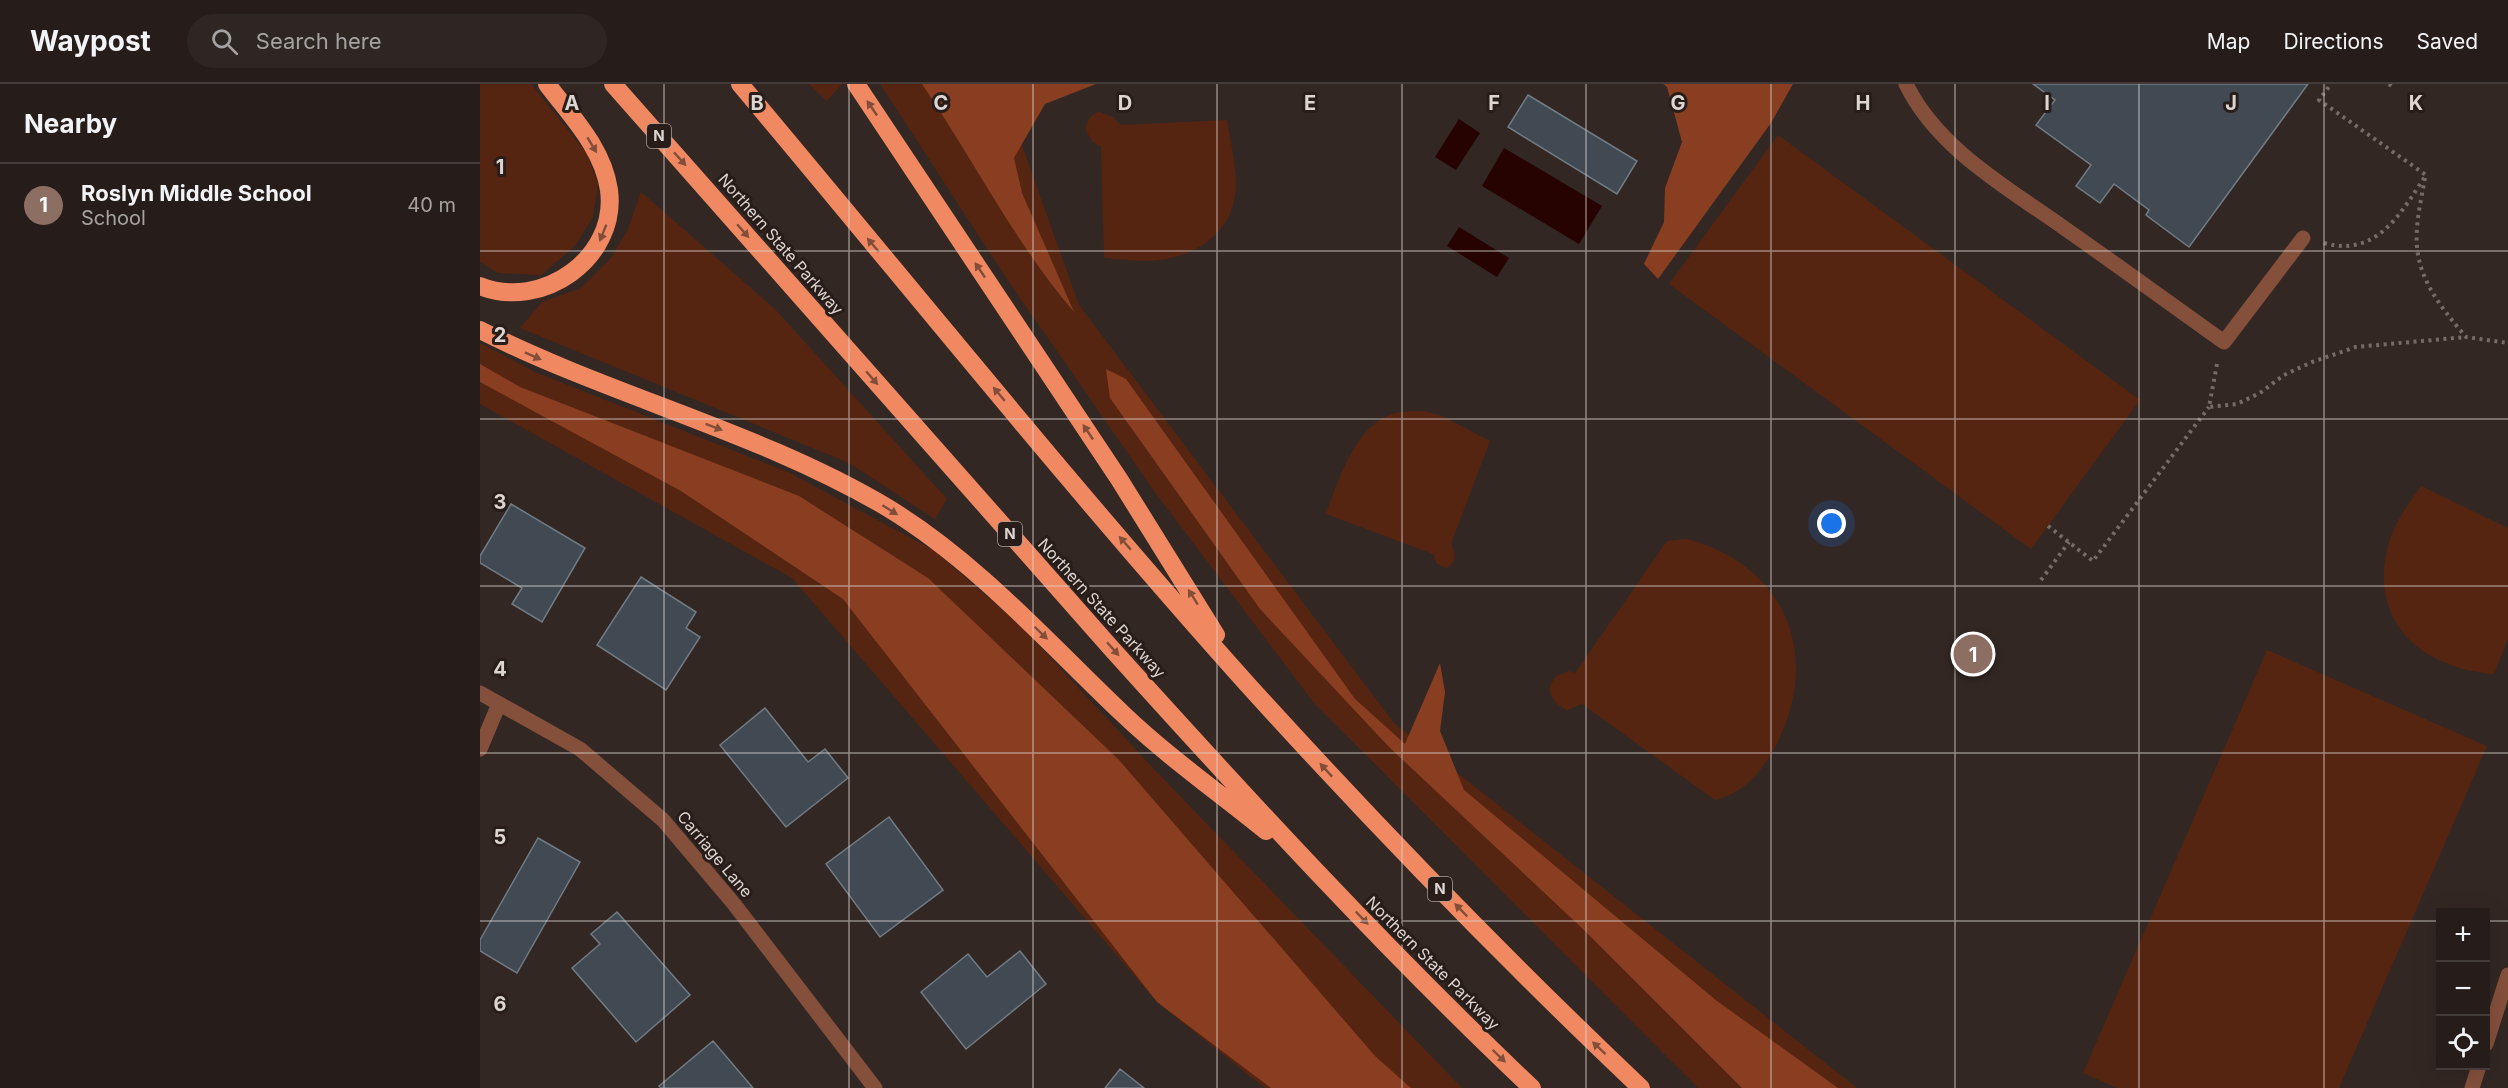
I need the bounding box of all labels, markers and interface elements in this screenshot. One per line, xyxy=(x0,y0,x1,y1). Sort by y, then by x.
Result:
search box xyxy=(187,14,607,68)
text: Waypost xyxy=(30,24,151,58)
icon: search xyxy=(208,25,241,58)
text: Search here xyxy=(256,28,382,54)
text: Map xyxy=(2207,29,2250,54)
text: Directions xyxy=(2283,29,2384,54)
text: Saved xyxy=(2417,29,2478,54)
text: A xyxy=(565,91,580,115)
text: B xyxy=(750,91,764,115)
text: C xyxy=(934,91,948,115)
text: D xyxy=(1118,91,1132,115)
text: E xyxy=(1304,91,1316,115)
text: F xyxy=(1488,91,1500,115)
text: G xyxy=(1670,91,1686,115)
text: H xyxy=(1856,91,1870,115)
text: I xyxy=(2044,91,2050,115)
text: J xyxy=(2225,91,2237,115)
text: K xyxy=(2409,91,2423,115)
one-way arrow xyxy=(867,100,878,116)
text: Nearby xyxy=(24,108,117,139)
road number: N xyxy=(647,124,671,148)
one-way arrow xyxy=(587,137,598,153)
one-way arrow xyxy=(673,151,686,167)
text: 1 xyxy=(496,155,504,179)
street label: Northern State Parkway xyxy=(714,169,848,319)
text: Roslyn Middle School xyxy=(81,180,312,206)
text: 1 xyxy=(39,193,48,217)
text: 40 m xyxy=(407,193,456,217)
text: School xyxy=(81,206,146,230)
one-way arrow xyxy=(736,223,749,238)
one-way arrow xyxy=(598,224,607,242)
one-way arrow xyxy=(867,237,880,253)
one-way arrow xyxy=(974,263,986,279)
text: 2 xyxy=(494,323,506,347)
one-way arrow xyxy=(524,351,541,360)
one-way arrow xyxy=(865,370,879,385)
one-way arrow xyxy=(993,387,1006,402)
one-way arrow xyxy=(705,423,723,432)
one-way arrow xyxy=(1082,425,1094,441)
text: 3 xyxy=(494,490,506,514)
one-way arrow xyxy=(882,505,898,516)
your location xyxy=(1817,509,1846,538)
road number: N xyxy=(998,522,1022,546)
street label: Northern State Parkway xyxy=(1034,534,1170,682)
one-way arrow xyxy=(1119,536,1132,551)
one-way arrow xyxy=(1187,589,1198,605)
one-way arrow xyxy=(1034,626,1049,640)
pin: 1 xyxy=(1954,632,1992,676)
one-way arrow xyxy=(1106,642,1120,657)
text: 4 xyxy=(493,657,507,681)
one-way arrow xyxy=(1319,763,1333,777)
street label: Carriage Lane xyxy=(673,807,757,901)
text: 5 xyxy=(494,825,506,849)
road number: N xyxy=(1428,877,1452,901)
street label: Northern State Parkway xyxy=(1362,892,1504,1034)
one-way arrow xyxy=(1454,904,1468,918)
map controls xyxy=(2436,908,2490,1070)
button: + xyxy=(2436,908,2490,962)
one-way arrow xyxy=(1354,911,1368,925)
button: − xyxy=(2436,962,2490,1016)
text: 6 xyxy=(494,992,507,1016)
button: locate xyxy=(2436,1016,2490,1070)
one-way arrow xyxy=(1591,1041,1606,1055)
one-way arrow xyxy=(1492,1049,1506,1063)

